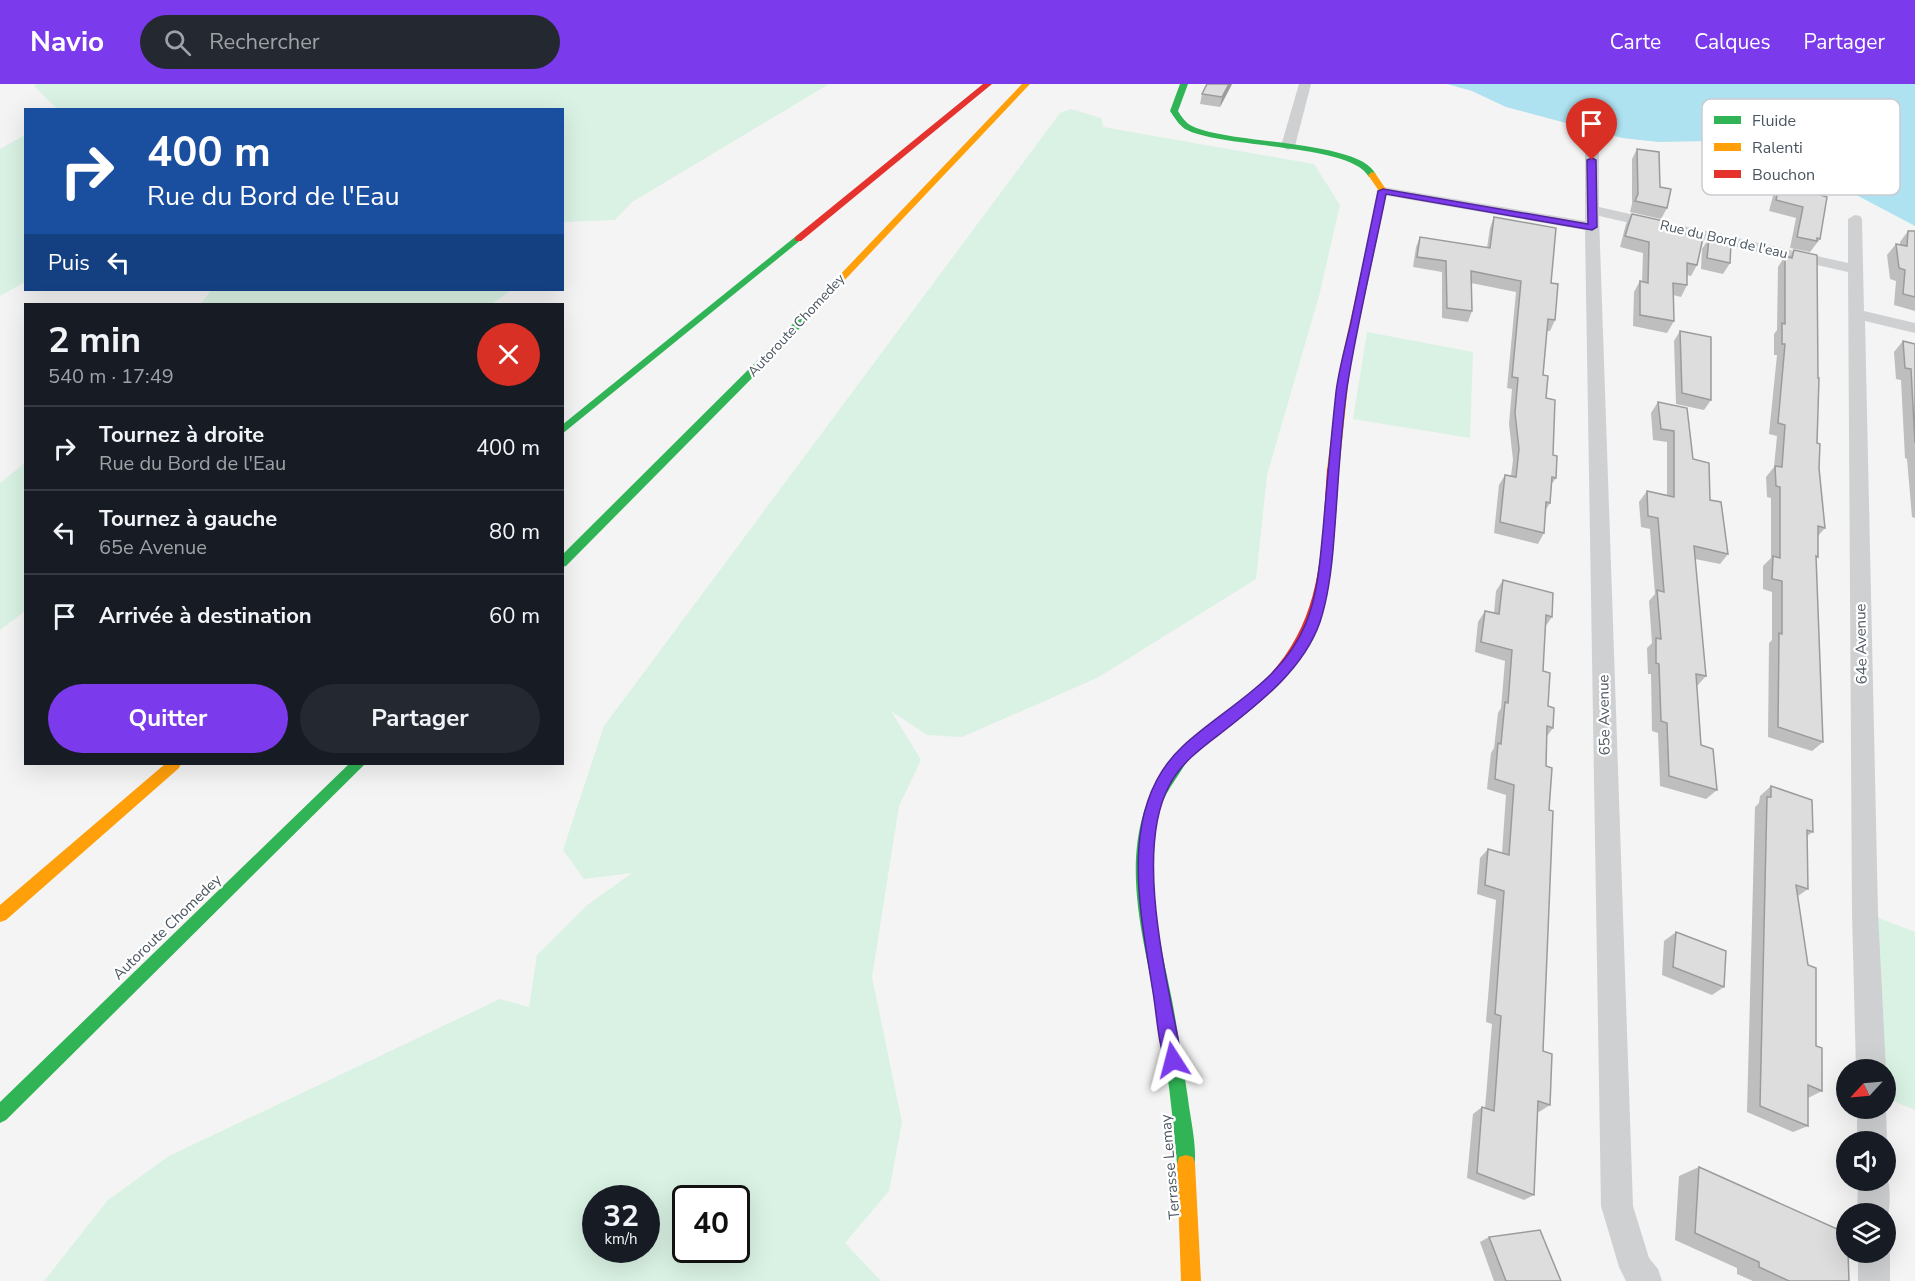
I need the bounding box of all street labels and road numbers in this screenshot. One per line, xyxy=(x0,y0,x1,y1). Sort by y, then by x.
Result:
street label: Rue du Bord de l'eau xyxy=(1658,216,1790,263)
street label: Autoroute Chomedey xyxy=(744,269,850,381)
street label: 64e Avenue xyxy=(1850,603,1872,685)
street label: 65e Avenue xyxy=(1593,674,1615,756)
street label: Autoroute Chomedey xyxy=(108,870,226,984)
street label: Terrasse Lemay xyxy=(1155,1113,1185,1220)

